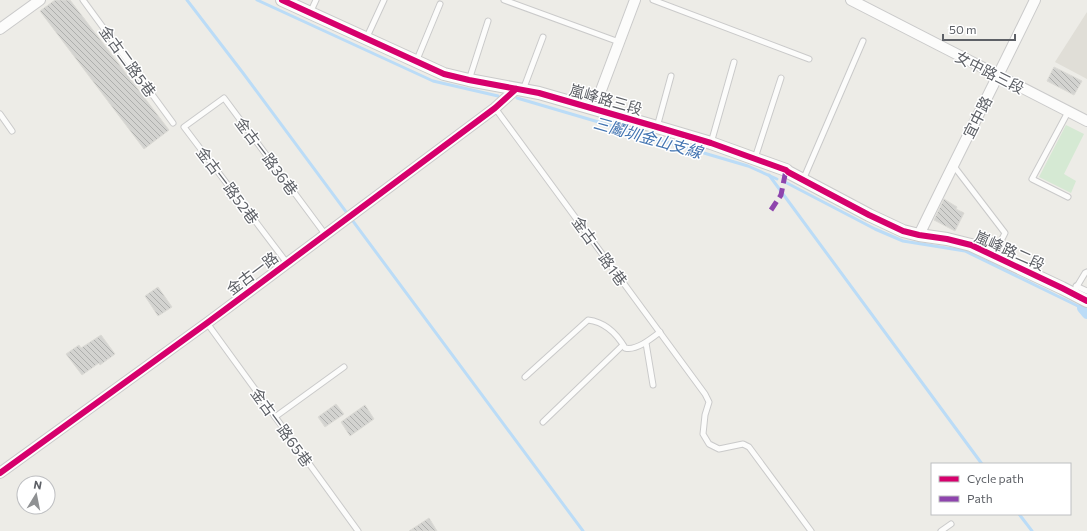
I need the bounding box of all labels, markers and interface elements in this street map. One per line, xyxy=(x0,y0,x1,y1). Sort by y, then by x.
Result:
scale bar xyxy=(943,16,1015,42)
street label: 金古二路5巷 xyxy=(96,22,160,100)
text: 50 m xyxy=(949,22,977,36)
street label: 女中路三段 xyxy=(952,47,1028,97)
street label: 嵐峰路三段 xyxy=(567,80,645,118)
street label: 宜中路 xyxy=(959,93,995,141)
water label: 三鬮圳金山支線 xyxy=(592,112,706,162)
street label: 金古一路36巷 xyxy=(232,114,302,198)
street label: 金古一路52巷 xyxy=(193,143,263,227)
street label: 金古一路1巷 xyxy=(569,213,631,289)
street label: 嵐峰路二段 xyxy=(972,227,1048,273)
street label: 金古一路 xyxy=(223,248,281,298)
street label: 金古一路65巷 xyxy=(247,384,317,470)
legend xyxy=(931,463,1071,515)
text: Cycle path xyxy=(967,471,1024,485)
north arrow xyxy=(16,475,56,515)
text: N xyxy=(33,478,43,492)
text: Path xyxy=(967,491,993,505)

